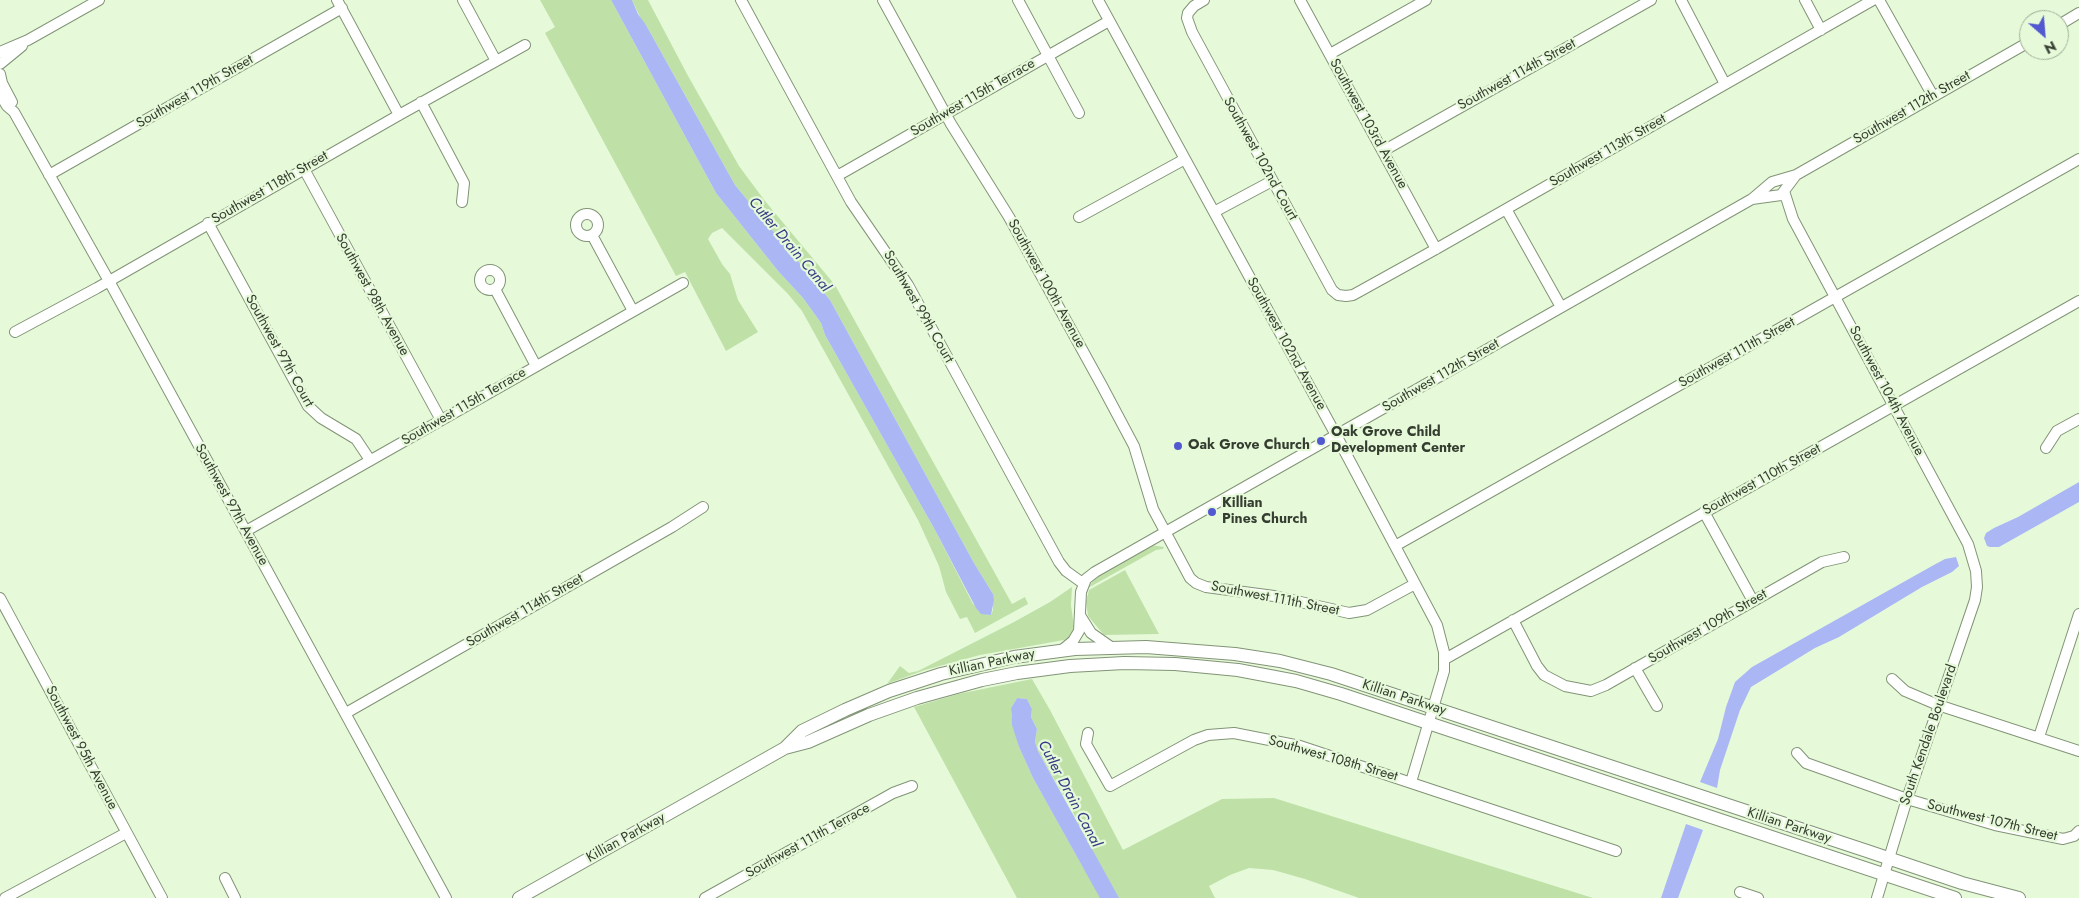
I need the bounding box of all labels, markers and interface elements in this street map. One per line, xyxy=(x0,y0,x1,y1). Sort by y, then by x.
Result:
north arrow xyxy=(2019,10,2069,60)
street label: Southwest 114th Street xyxy=(1455,36,1579,114)
text: N xyxy=(2041,36,2060,59)
street label: Southwest 119th Street xyxy=(134,52,256,132)
street label: Southwest 115th Terrace xyxy=(908,55,1038,141)
street label: Southwest 103rd Avenue xyxy=(1325,56,1411,192)
street label: Southwest 112th Street xyxy=(1851,68,1973,148)
street label: Southwest 102nd Court xyxy=(1219,95,1301,223)
street label: Southwest 113th Street xyxy=(1547,111,1669,191)
street label: Southwest 118th Street xyxy=(209,148,331,228)
water label: Cutler Drain Canal xyxy=(744,194,834,296)
street label: Southwest 100th Avenue xyxy=(1004,217,1088,351)
street label: Southwest 98th Avenue xyxy=(331,231,413,359)
street label: Southwest 99th Court xyxy=(879,248,957,366)
street label: Southwest 102nd Avenue xyxy=(1243,275,1329,413)
street label: Southwest 97th Court xyxy=(241,292,317,410)
street label: Southwest 111th Street xyxy=(1676,314,1798,392)
street label: Southwest 104th Avenue xyxy=(1845,323,1927,459)
street label: Southwest 112th Street xyxy=(1380,336,1502,416)
street label: Southwest 115th Terrace xyxy=(399,364,529,450)
place label: Oak Grove Child Development Center xyxy=(1331,425,1465,458)
marker: Oak Grove Child Development Center xyxy=(1315,435,1327,447)
place label: Oak Grove Church xyxy=(1188,438,1310,454)
marker: Oak Grove Church xyxy=(1172,440,1184,452)
street label: Southwest 97th Avenue xyxy=(191,441,271,569)
street label: Southwest 110th Street xyxy=(1700,441,1824,519)
place label: Killian Pines Church xyxy=(1222,496,1307,528)
marker: Killian Pines Church xyxy=(1206,506,1218,518)
street label: Southwest 114th Street xyxy=(464,571,586,651)
street label: Southwest 111th Street xyxy=(1209,578,1341,620)
street label: Southwest 109th Street xyxy=(1646,586,1770,668)
street label: Killian Parkway xyxy=(948,646,1036,680)
street label: South Kendale Boulevard xyxy=(1897,662,1961,808)
street label: Killian Parkway xyxy=(1360,677,1448,719)
street label: Southwest 95th Avenue xyxy=(41,683,121,813)
street label: Southwest 108th Street xyxy=(1266,733,1400,785)
water label: Cutler Drain Canal xyxy=(1033,738,1105,850)
street label: Southwest 107th Street xyxy=(1925,797,2059,845)
street label: Southwest 111th Terrace xyxy=(743,800,873,882)
street label: Killian Parkway xyxy=(1745,805,1833,847)
street label: Killian Parkway xyxy=(584,809,668,867)

